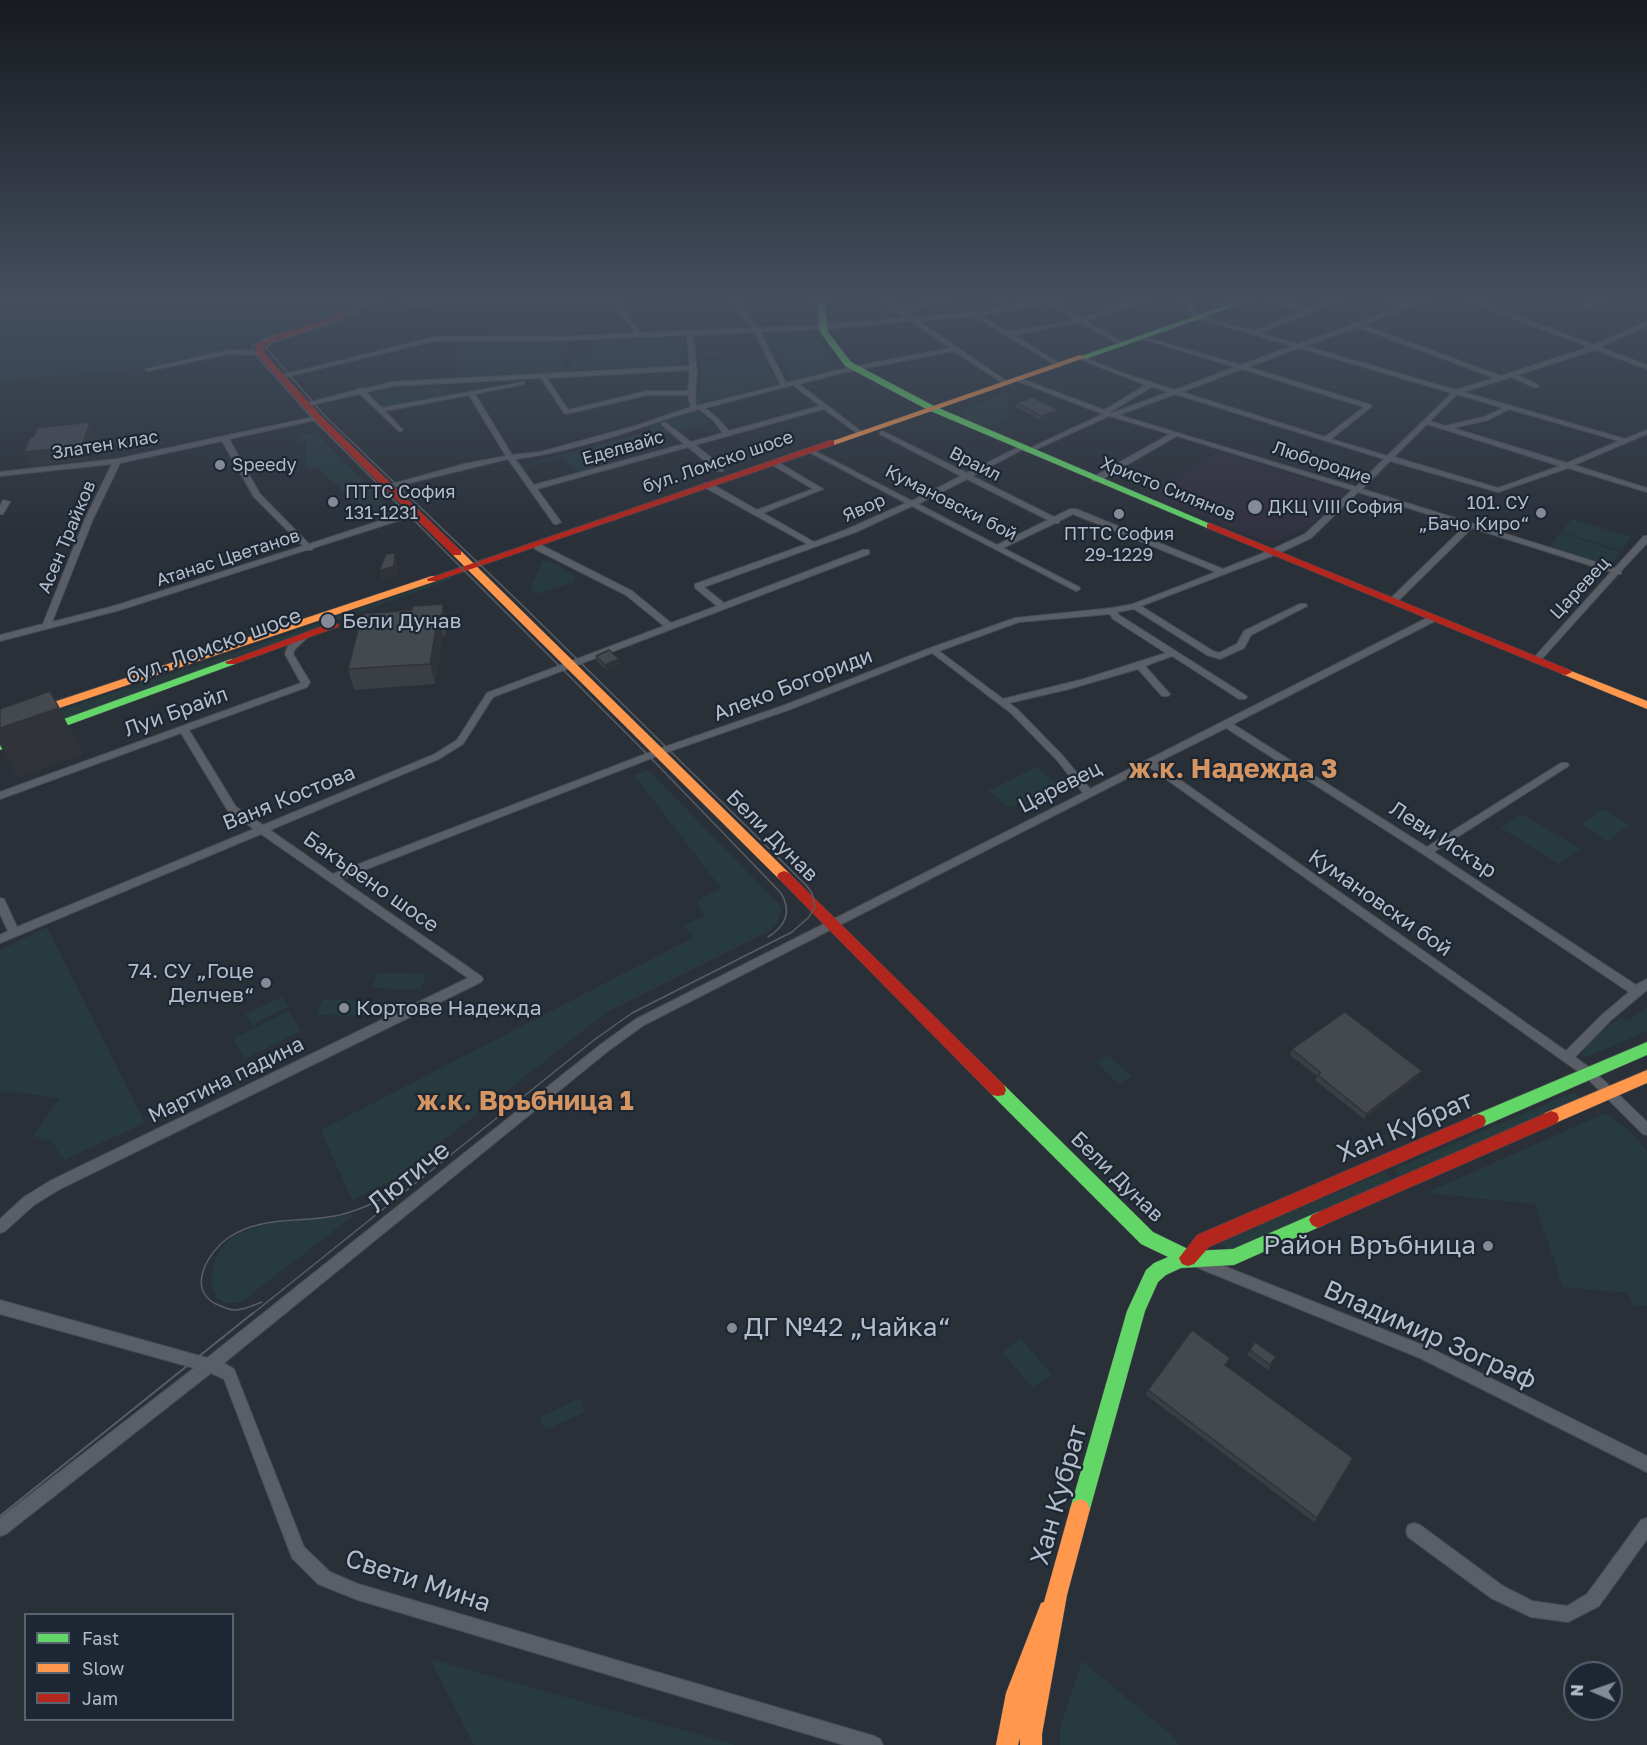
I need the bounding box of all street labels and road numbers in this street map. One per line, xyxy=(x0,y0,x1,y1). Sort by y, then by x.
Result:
street label: Златен клас xyxy=(50,426,160,464)
street label: Еделвайс xyxy=(580,426,666,470)
street label: бул. Ломско шосе xyxy=(640,426,796,498)
street label: Любородие xyxy=(1270,437,1374,489)
street label: Враил xyxy=(946,442,1004,486)
street label: Христо Силянов xyxy=(1097,452,1239,526)
street label: Кумановски бой xyxy=(881,460,1021,546)
street label: Асен Трайков xyxy=(34,477,100,597)
street label: Явор xyxy=(839,489,889,527)
street label: Атанас Цветанов xyxy=(153,525,303,591)
street label: Царевец xyxy=(1546,552,1614,624)
street label: бул. Ломско шосе xyxy=(123,603,305,689)
street label: Алеко Богориди xyxy=(710,643,876,727)
street label: Луи Брайл xyxy=(121,682,231,742)
street label: Царевец xyxy=(1014,755,1106,819)
street label: Ваня Костова xyxy=(219,760,359,836)
street label: Бели Дунав xyxy=(721,785,823,887)
street label: Леви Искър xyxy=(1385,796,1501,884)
street label: Бакърено шосе xyxy=(298,826,444,938)
street label: Кумановски бой xyxy=(1303,844,1457,962)
street label: Мартина падина xyxy=(144,1031,308,1129)
street label: Хан Кубрат xyxy=(1332,1084,1478,1170)
street label: Бели Дунав xyxy=(1065,1126,1169,1228)
street label: Лютиче xyxy=(362,1134,456,1220)
street label: Владимир Зограф xyxy=(1319,1274,1541,1396)
street label: Хан Кубрат xyxy=(1024,1421,1094,1569)
street label: Свети Мина xyxy=(341,1543,495,1619)

